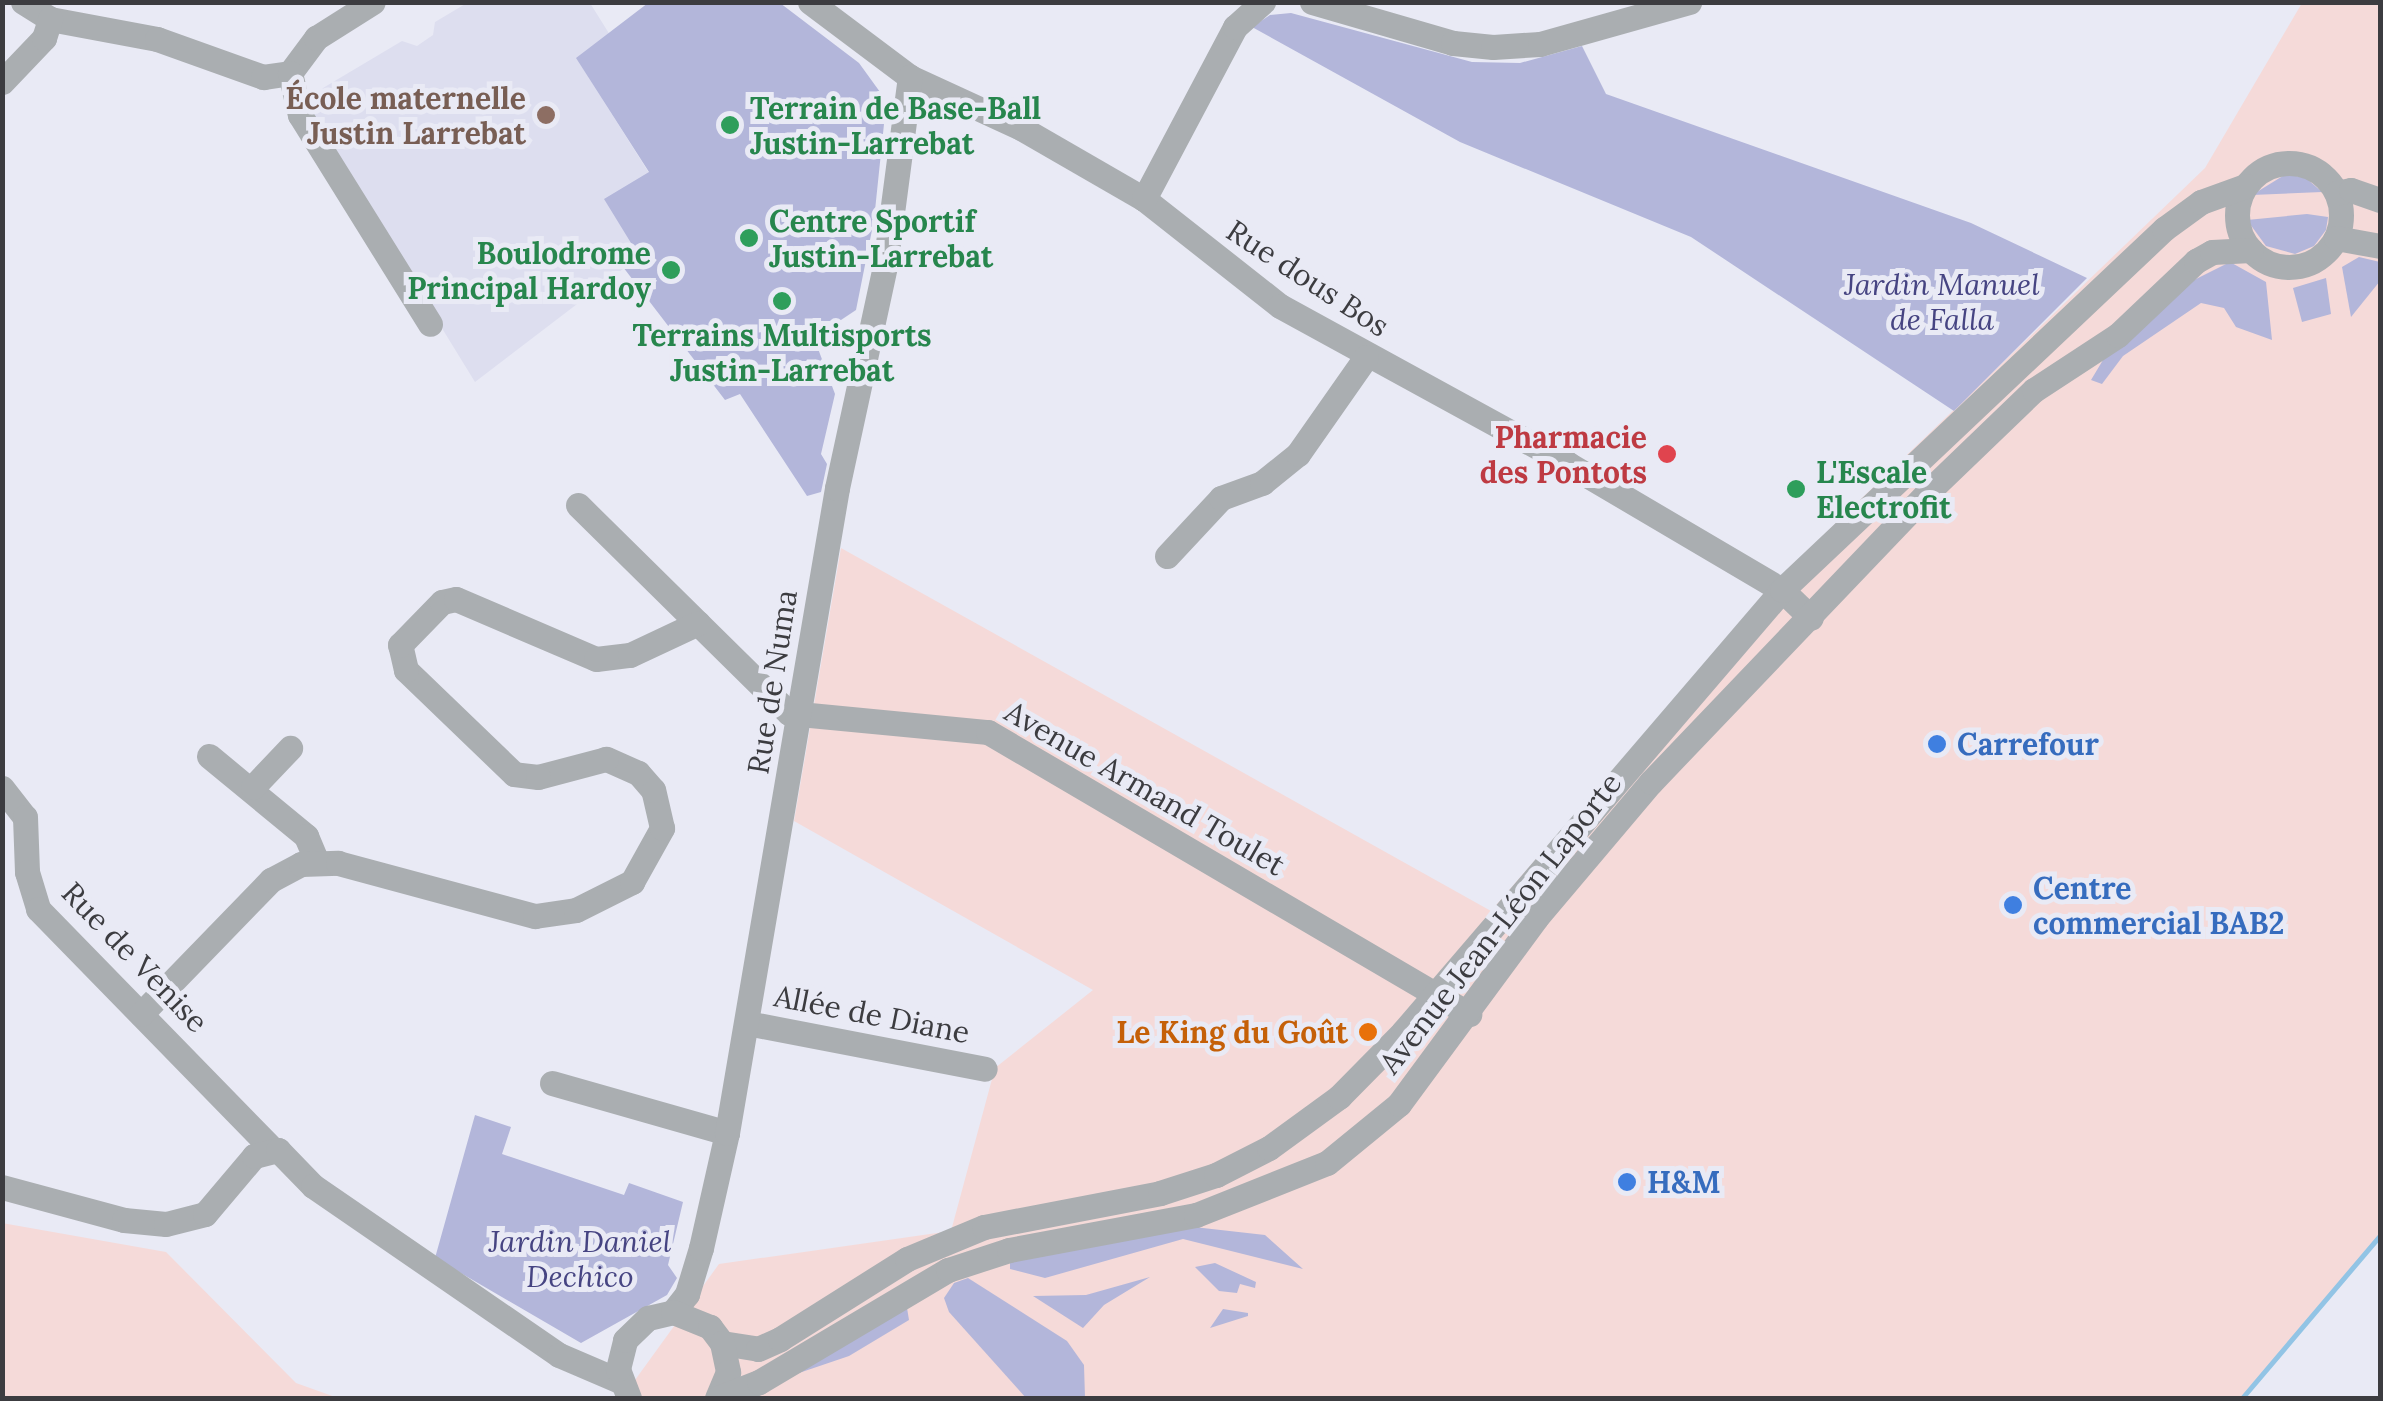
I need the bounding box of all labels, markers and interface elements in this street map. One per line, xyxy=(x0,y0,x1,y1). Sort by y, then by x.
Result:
place label: École maternelle Justin Larrebat xyxy=(285,80,526,150)
place label: Terrain de Base-Ball Justin-Larrebat xyxy=(750,90,1041,160)
marker: École maternelle Justin Larrebat xyxy=(535,104,557,126)
marker: Terrain de Base-Ball Justin-Larrebat xyxy=(719,114,741,136)
place label: Centre Sportif Justin-Larrebat xyxy=(769,203,993,274)
street label: Rue dous Bos xyxy=(1220,212,1396,344)
marker: Centre Sportif Justin-Larrebat xyxy=(738,227,760,249)
place label: Boulodrome Principal Hardoy xyxy=(407,235,651,306)
marker: Boulodrome Principal Hardoy xyxy=(660,259,682,281)
park label: Jardin Manuel de Falla xyxy=(1844,266,2040,336)
marker: Terrains Multisports Justin-Larrebat xyxy=(771,290,793,312)
place label: Terrains Multisports Justin-Larrebat xyxy=(632,317,932,388)
place label: Pharmacie des Pontots xyxy=(1480,419,1647,490)
marker: Pharmacie des Pontots xyxy=(1656,443,1678,465)
place label: L'Escale Electrofit xyxy=(1816,454,1951,524)
marker: L'Escale Electrofit xyxy=(1785,478,1807,500)
street label: Rue de Numa xyxy=(740,587,804,777)
street label: Avenue Armand Toulet xyxy=(999,693,1291,883)
place label: Carrefour xyxy=(1957,726,2099,762)
marker: Carrefour xyxy=(1926,733,1948,755)
street label: Avenue Jean-Léon Laporte xyxy=(1371,765,1629,1081)
place label: Centre commercial BAB2 xyxy=(2033,870,2285,940)
street label: Rue de Venise xyxy=(55,875,215,1039)
marker: Centre commercial BAB2 xyxy=(2002,894,2024,916)
street label: Allée de Diane xyxy=(771,977,973,1051)
place label: Le King du Goût xyxy=(1116,1014,1348,1050)
marker: Le King du Goût xyxy=(1357,1021,1379,1043)
place label: H&M xyxy=(1647,1164,1721,1200)
marker: H&M xyxy=(1616,1171,1638,1193)
park label: Jardin Daniel Dechico xyxy=(489,1223,671,1294)

